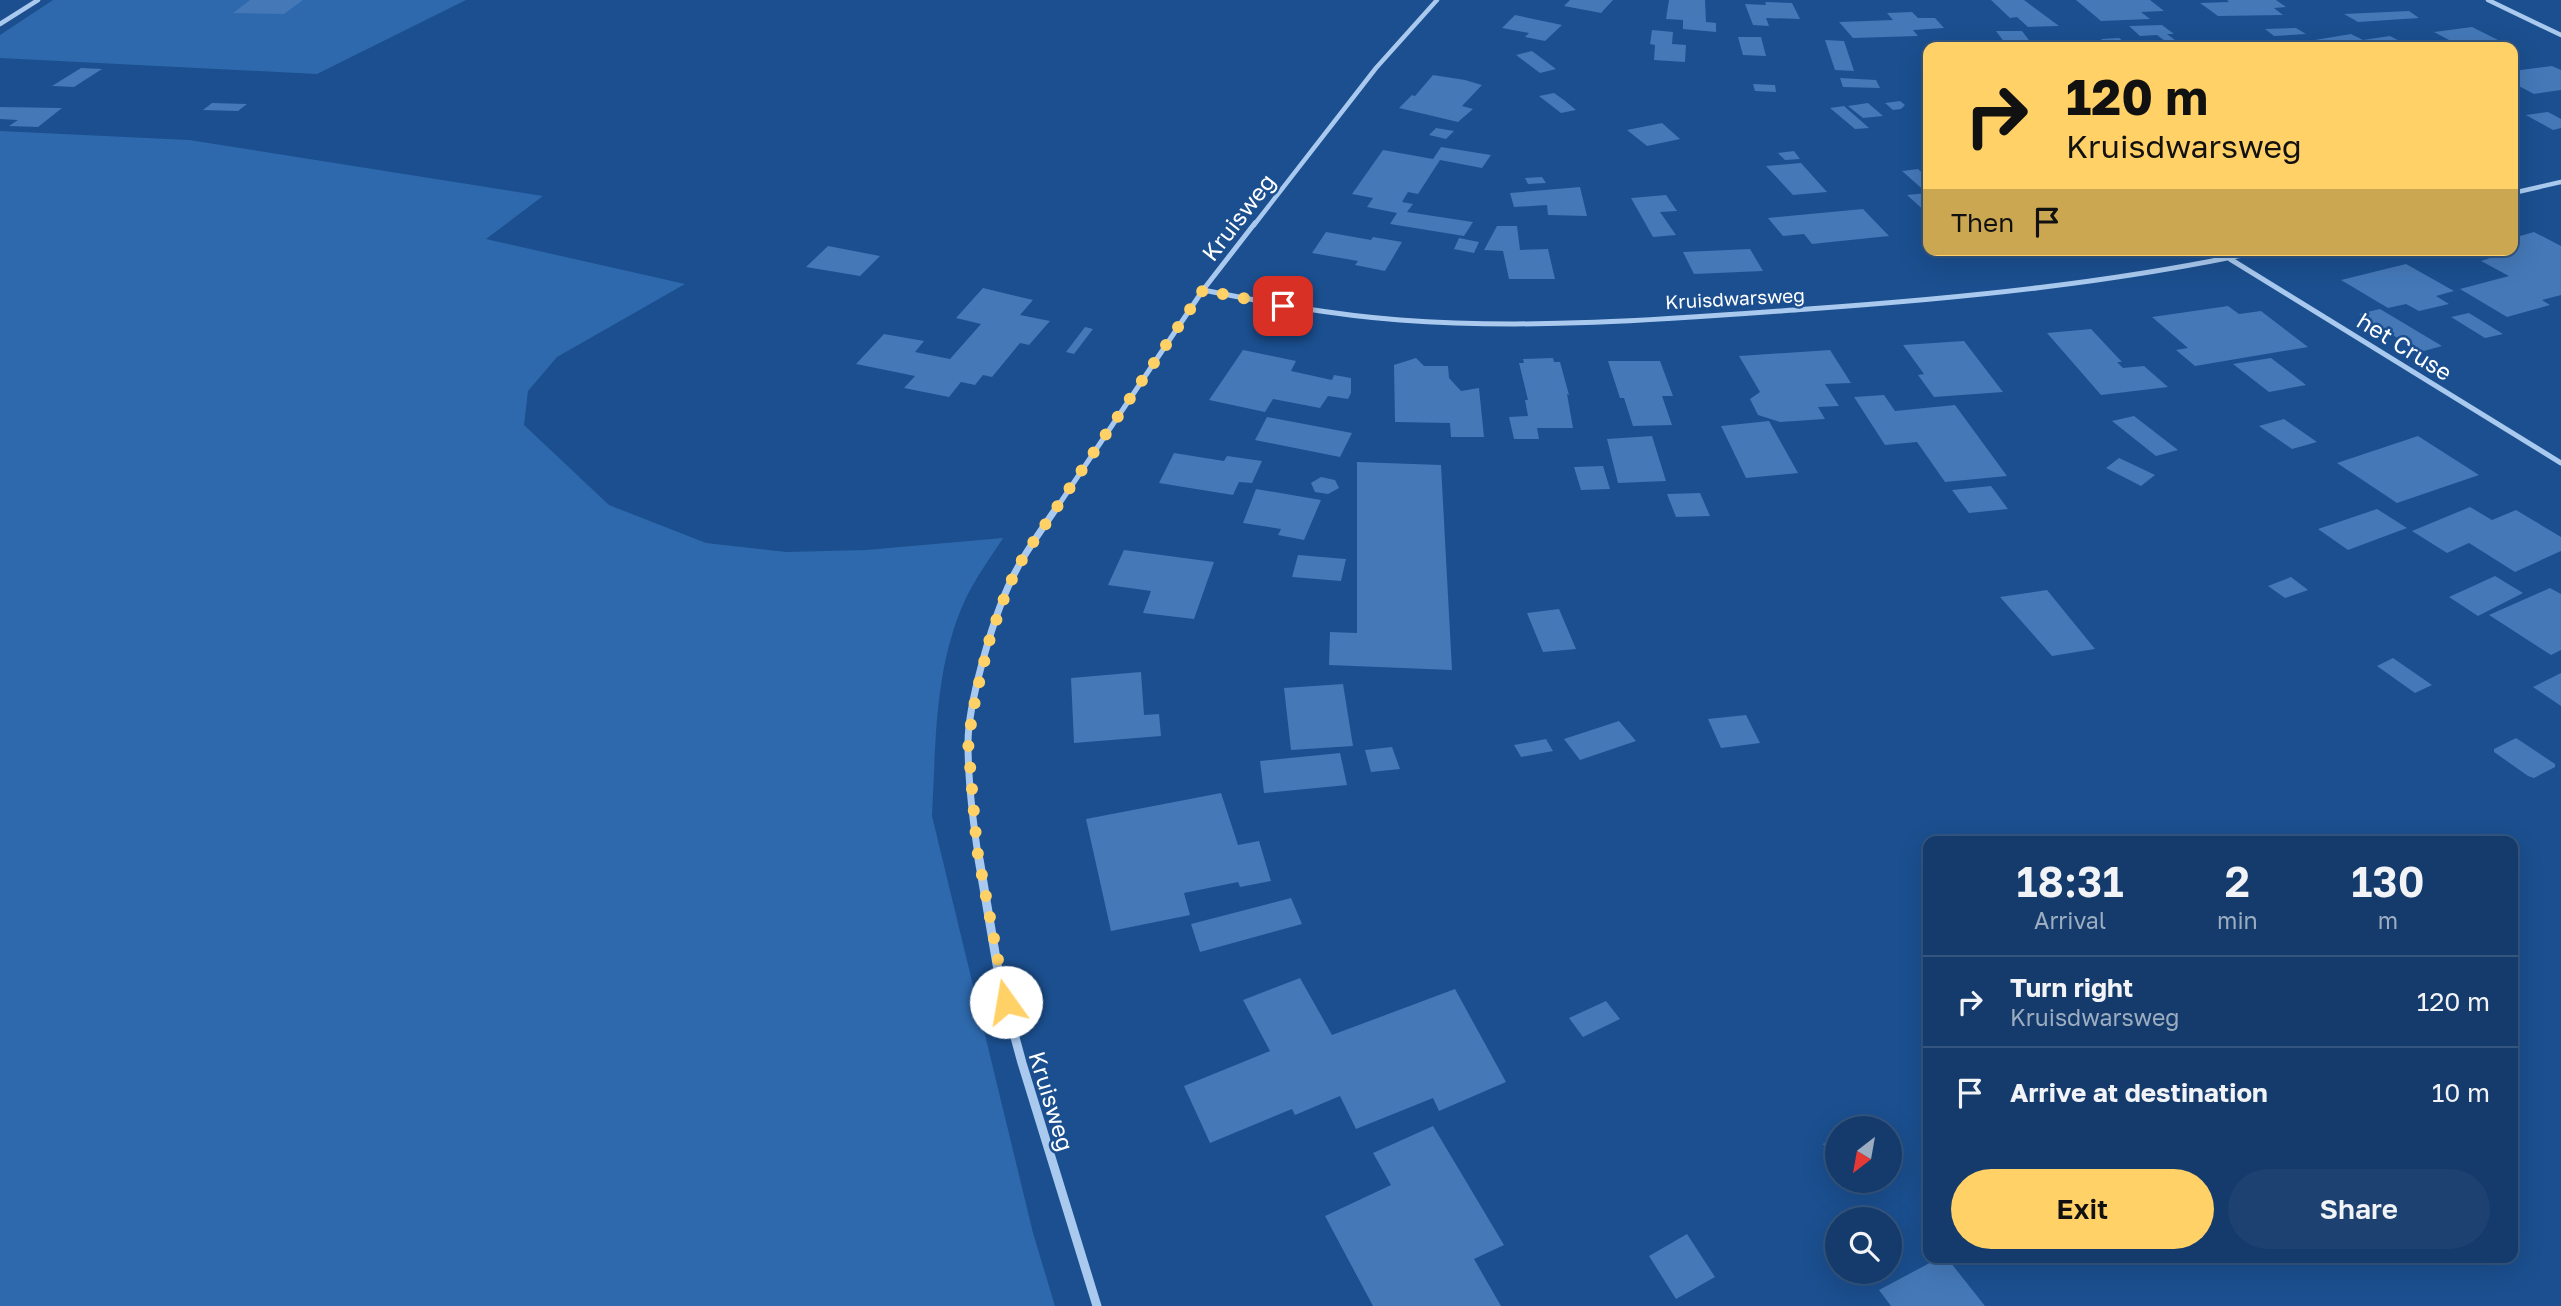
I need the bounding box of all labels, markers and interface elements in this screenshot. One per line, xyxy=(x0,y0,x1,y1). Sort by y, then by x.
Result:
text: 120 m xyxy=(2066,67,2208,126)
icon: right xyxy=(1951,70,2042,161)
text: Kruisdwarsweg xyxy=(2066,127,2302,165)
street label: Kruisweg xyxy=(1195,168,1281,266)
icon: arrive xyxy=(2028,203,2066,241)
text: Then xyxy=(1951,207,2014,238)
pin xyxy=(1253,276,1313,336)
street label: Kruisdwarsweg xyxy=(1664,283,1806,313)
icon: arrive xyxy=(1264,287,1302,325)
street label: het Cruse xyxy=(2352,306,2458,386)
text: 18:31 xyxy=(2016,856,2124,906)
text: 2 xyxy=(2225,856,2250,906)
text: 130 xyxy=(2351,856,2425,906)
text: Arrival xyxy=(2034,906,2106,934)
text: min xyxy=(2217,906,2258,934)
text: m xyxy=(2378,906,2398,934)
position arrow xyxy=(969,965,1043,1039)
text: Turn right xyxy=(2010,972,2133,1003)
icon: right xyxy=(1951,983,1989,1021)
text: 120 m xyxy=(2417,986,2490,1017)
text: Kruisdwarsweg xyxy=(2010,1003,2179,1031)
street label: Kruisweg xyxy=(1024,1048,1080,1154)
icon: arrive xyxy=(1951,1074,1989,1112)
text: Arrive at destination xyxy=(2010,1077,2268,1108)
text: 10 m xyxy=(2432,1077,2490,1108)
north arrow xyxy=(1825,1116,1902,1194)
map controls xyxy=(1825,1116,1902,1284)
button: Exit xyxy=(1951,1169,2214,1249)
button: Share xyxy=(2228,1169,2490,1249)
button: search xyxy=(1825,1207,1902,1284)

